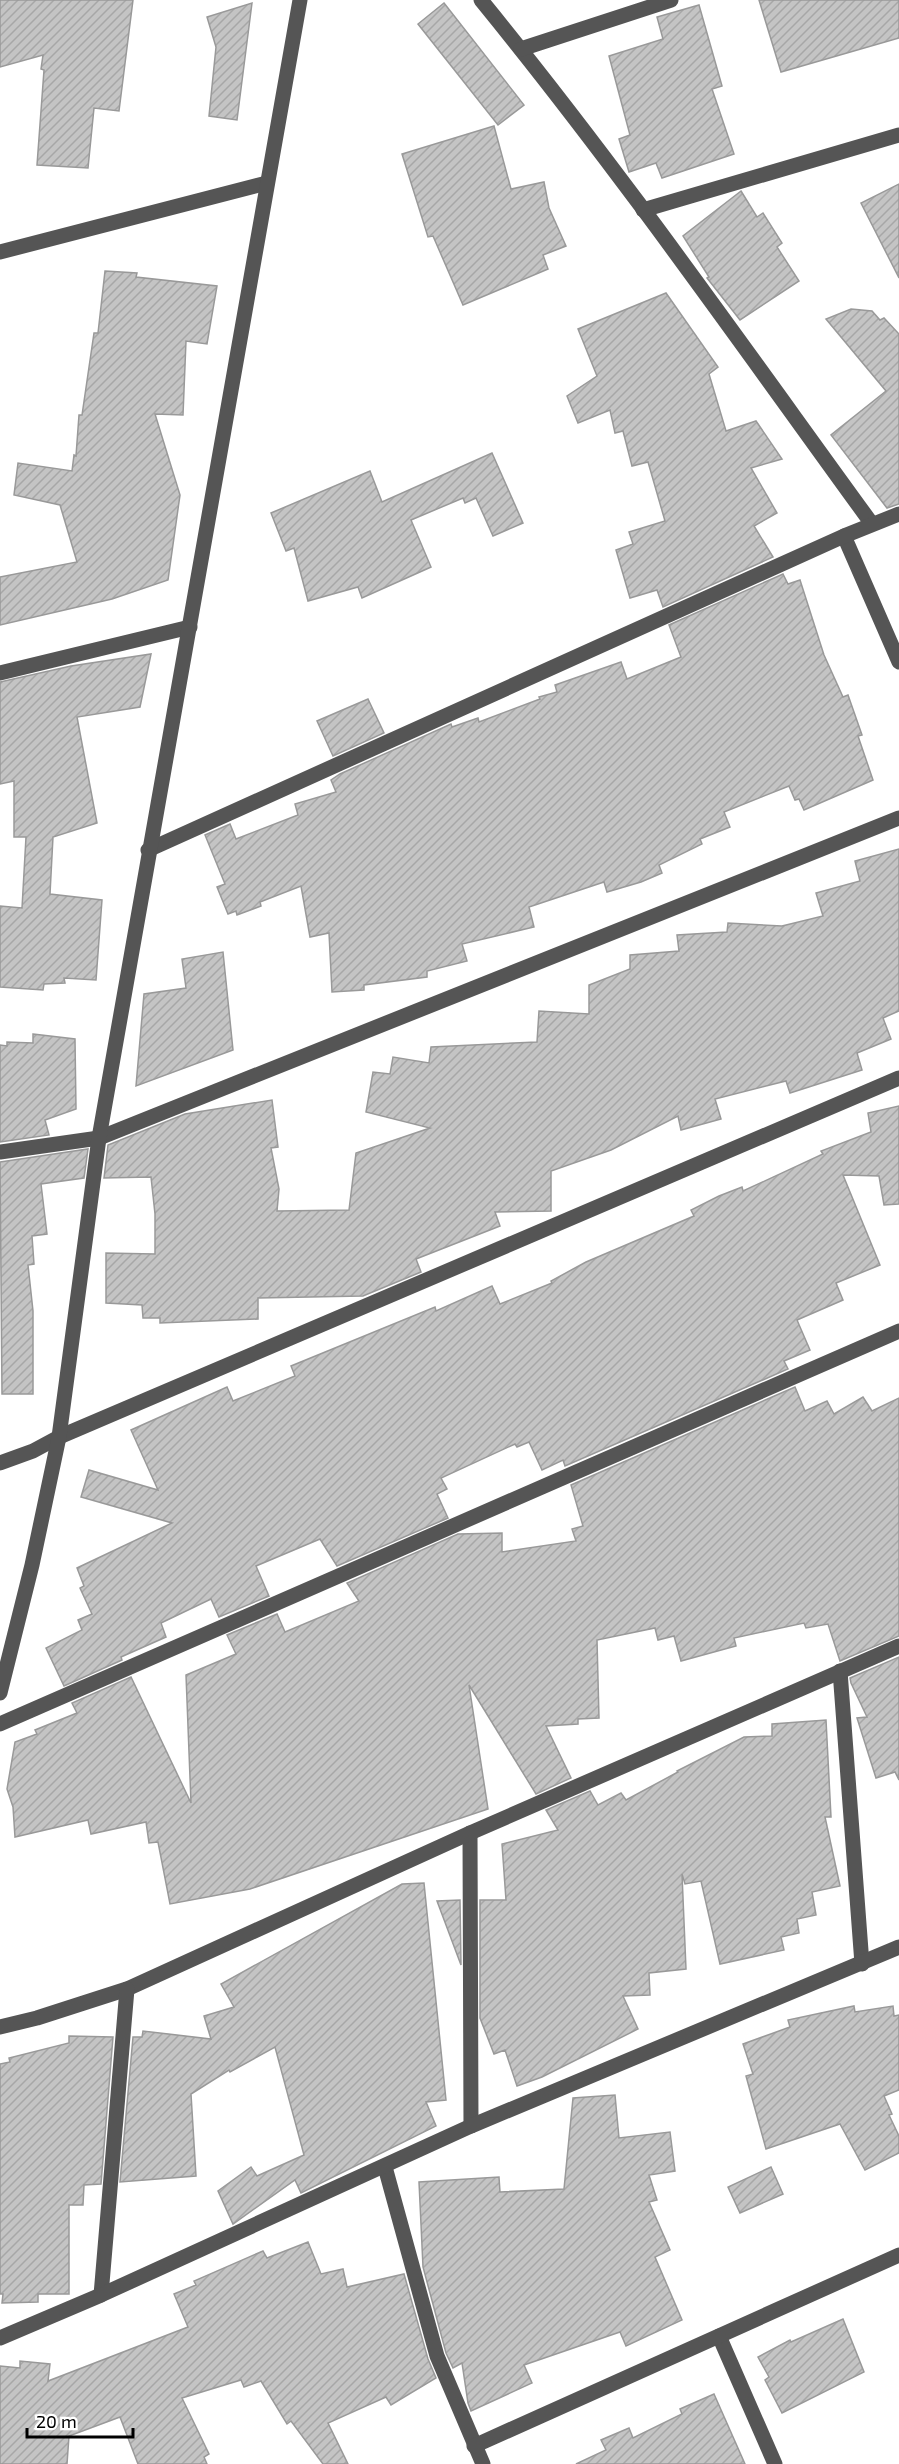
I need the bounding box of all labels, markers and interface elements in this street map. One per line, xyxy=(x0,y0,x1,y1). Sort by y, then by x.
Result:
scale bar xyxy=(27,2401,134,2439)
text: 20 m xyxy=(36,2410,77,2432)

